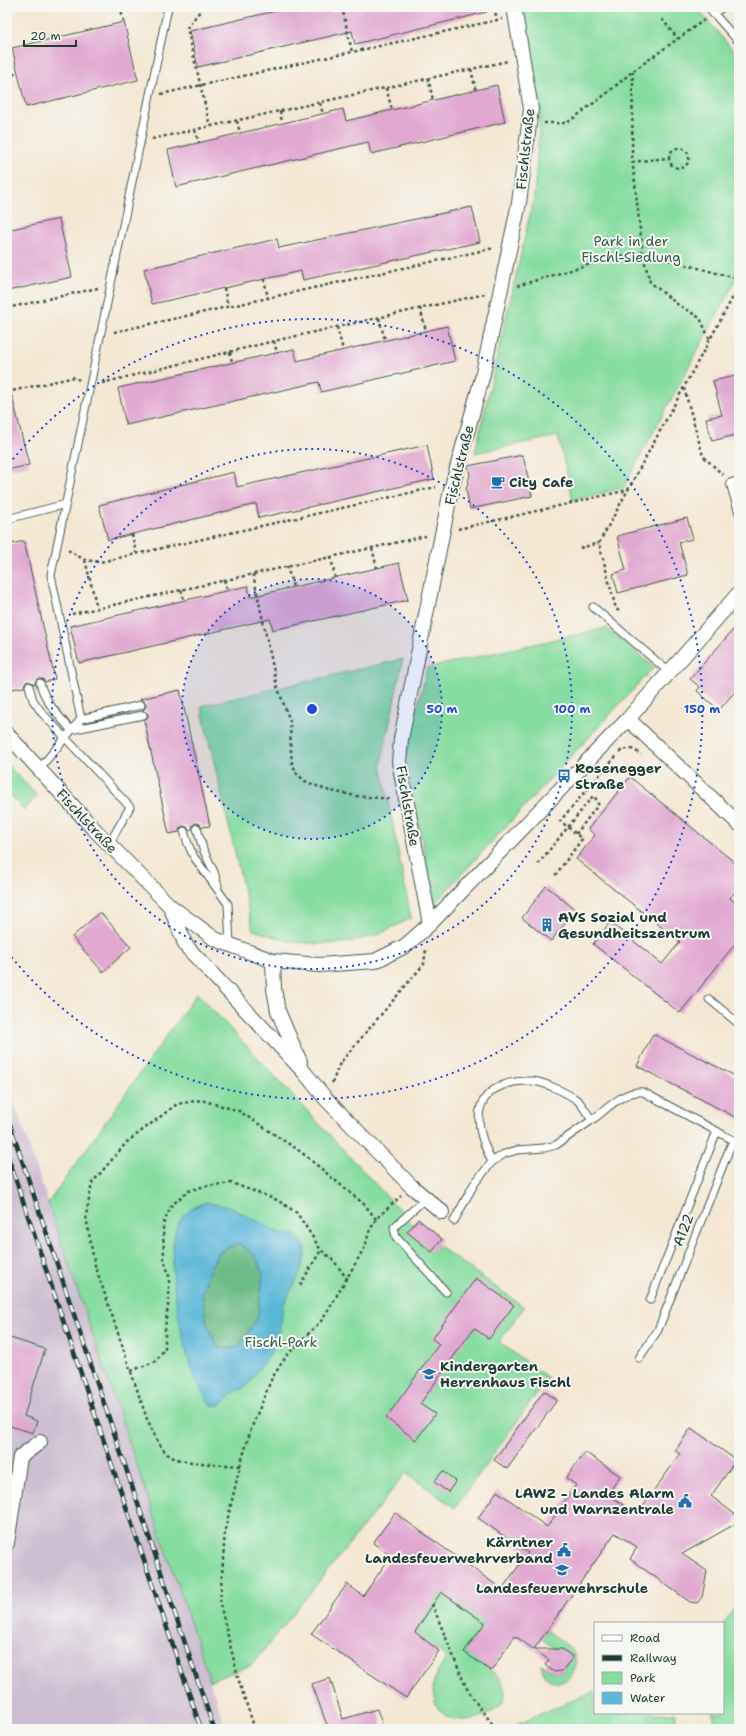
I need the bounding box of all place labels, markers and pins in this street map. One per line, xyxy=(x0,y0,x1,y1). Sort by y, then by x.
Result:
place label: City Cafe xyxy=(509,473,573,491)
cafe icon: City Cafe xyxy=(490,474,506,490)
centre of rings xyxy=(305,702,319,716)
place label: Rosenegger Straße xyxy=(575,759,662,793)
bus stop icon: Rosenegger Straße xyxy=(556,768,572,784)
place label: AVS Sozial und Gesundheitszentrum xyxy=(558,908,710,942)
building icon: AVS Sozial und Gesundheitszentrum xyxy=(539,917,555,933)
place label: Kindergarten Herrenhaus Fischl xyxy=(440,1357,571,1391)
school or university icon: Kindergarten Herrenhaus Fischl xyxy=(421,1366,437,1382)
place label: LAWZ - Landes Alarm und Warnzentrale xyxy=(515,1484,674,1518)
public building icon: LAWZ - Landes Alarm und Warnzentrale xyxy=(677,1493,693,1509)
place label: Kärntner Landesfeuerwehrverband xyxy=(365,1533,553,1567)
public building icon: Kärntner Landesfeuerwehrverband xyxy=(556,1542,572,1558)
school or university icon: Landesfeuerwehrschule xyxy=(554,1562,570,1578)
place label: Landesfeuerwehrschule xyxy=(476,1579,648,1597)

